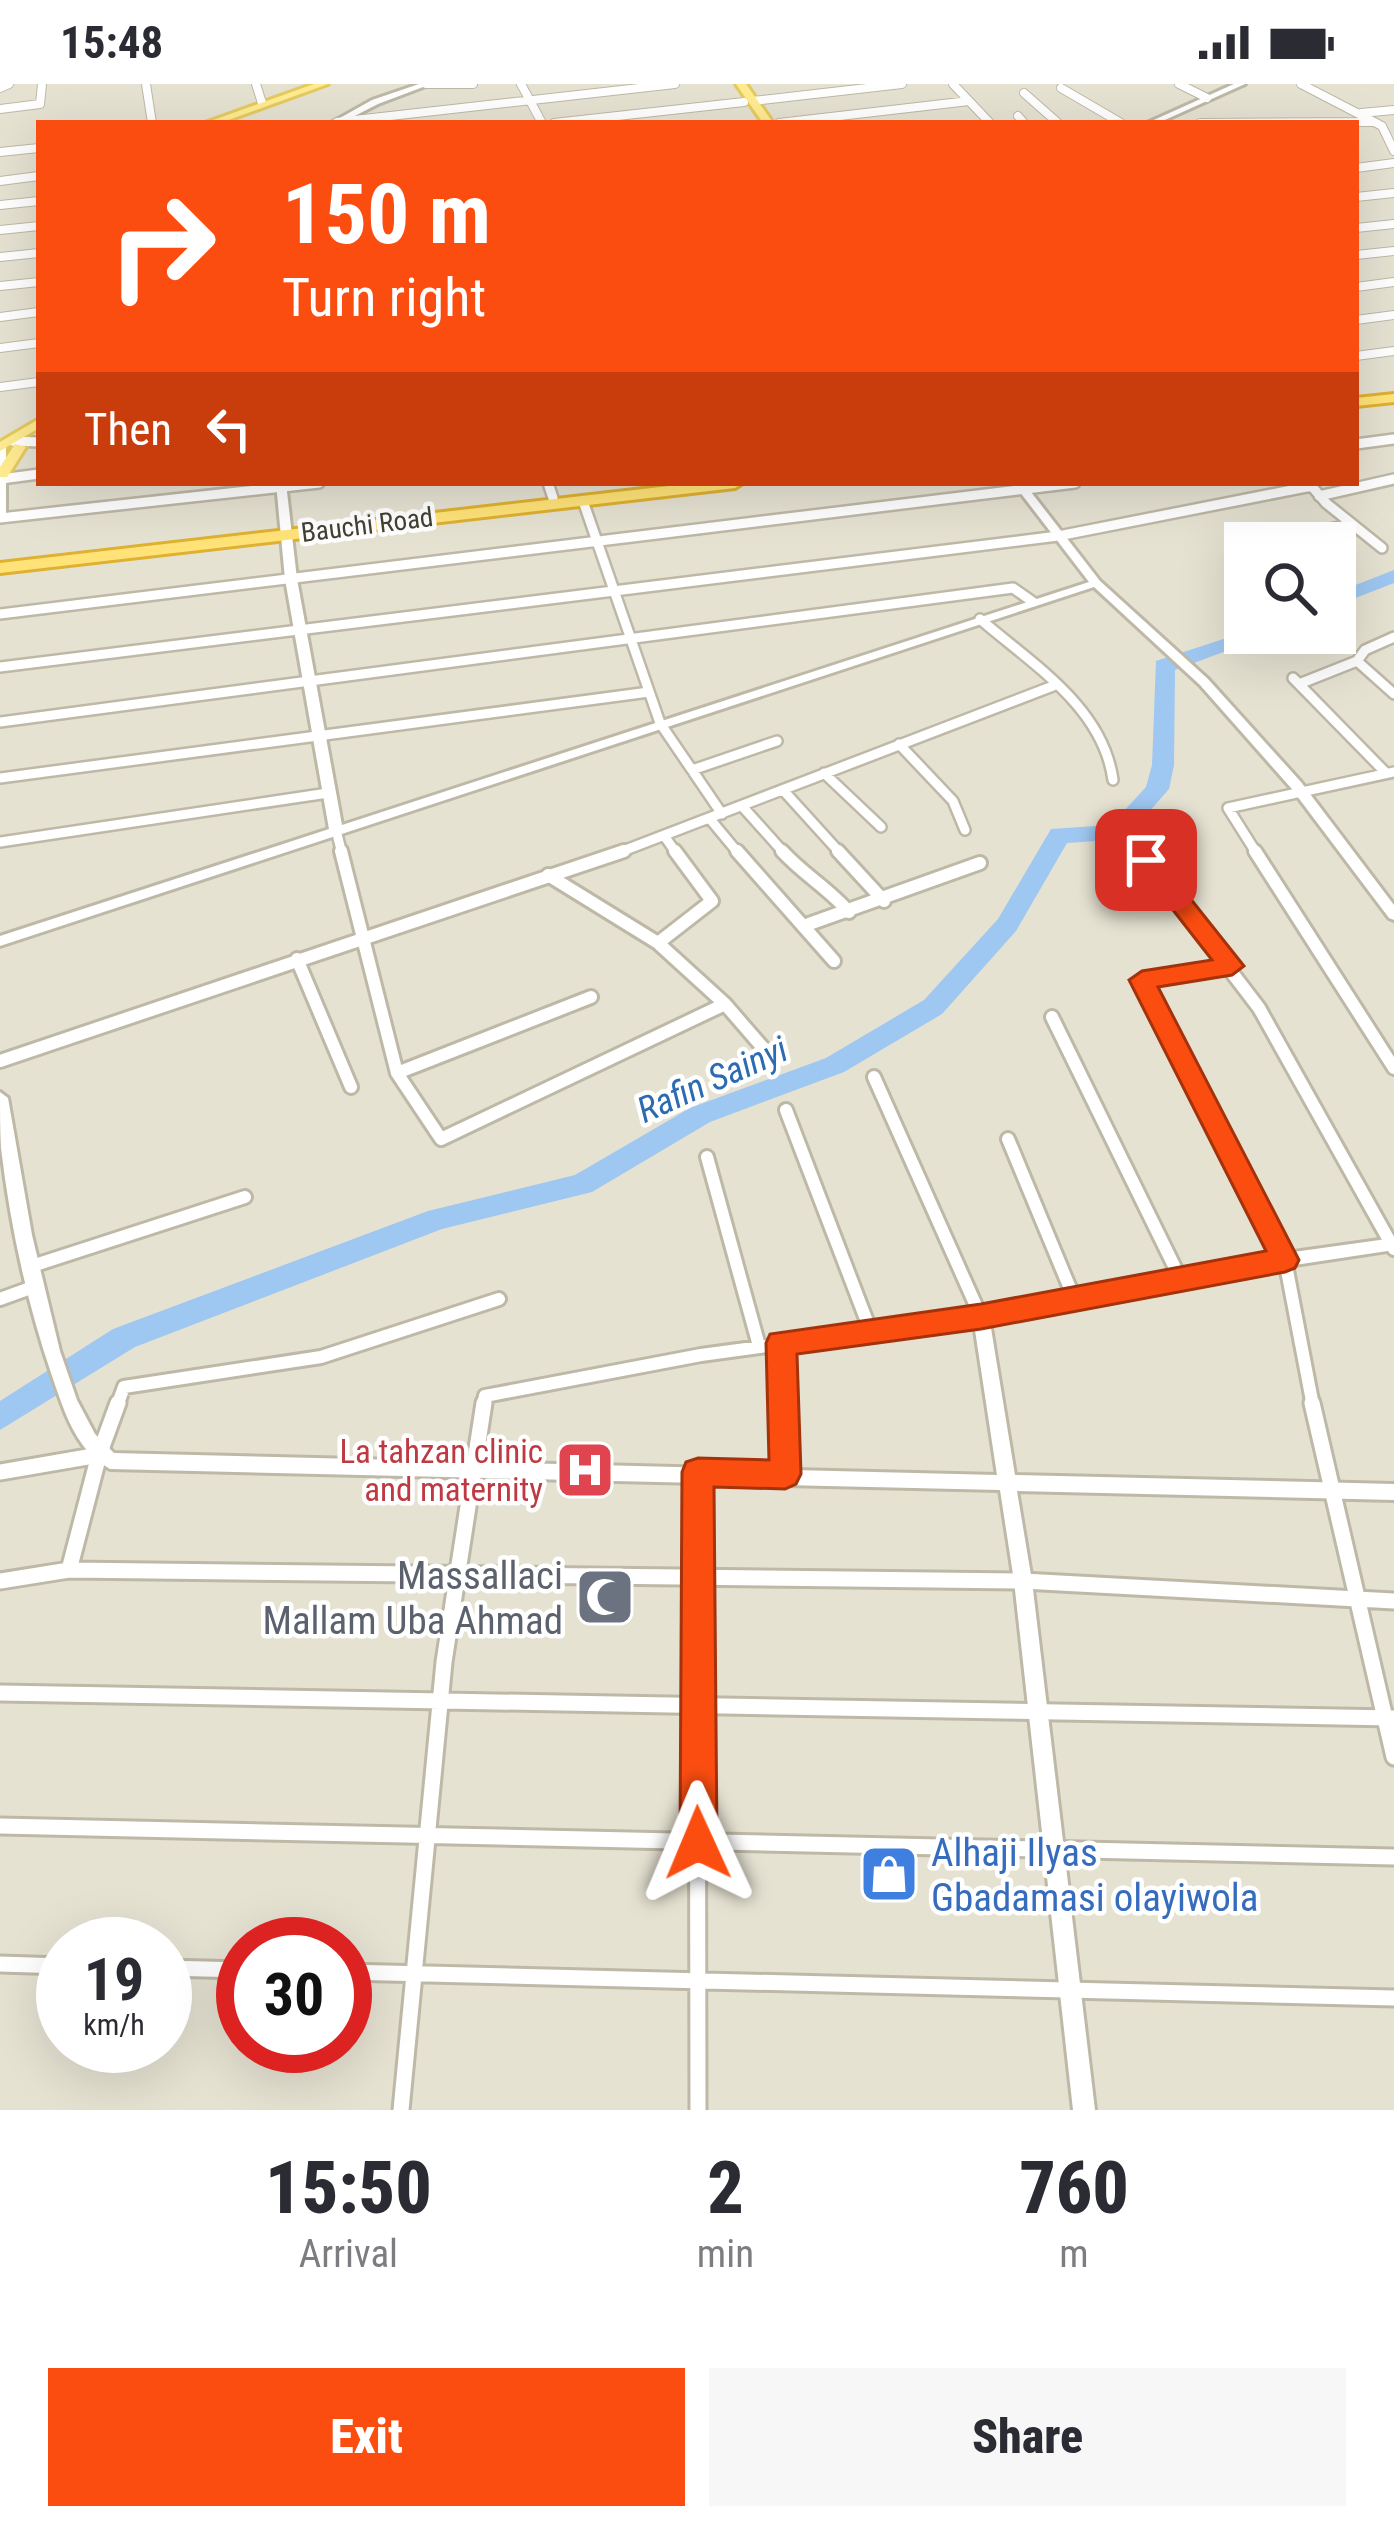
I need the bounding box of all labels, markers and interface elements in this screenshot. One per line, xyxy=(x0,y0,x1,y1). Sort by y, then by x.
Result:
text: 15:48 xyxy=(60,16,163,69)
text: 150 m xyxy=(282,165,491,264)
icon: right xyxy=(84,168,240,324)
text: Turn right xyxy=(282,266,486,329)
icon: left xyxy=(196,396,262,462)
text: Then xyxy=(84,403,172,456)
street label: Bauchi Road xyxy=(299,501,435,549)
map controls xyxy=(1224,522,1356,654)
button: search xyxy=(1224,522,1356,654)
pin xyxy=(1095,809,1197,911)
icon: arrive xyxy=(1113,827,1179,893)
water label: Rafin Sainyi xyxy=(631,1028,795,1132)
place label: La tahzan clinic and maternity xyxy=(339,1432,543,1509)
hospital icon: La tahzan clinic and maternity xyxy=(554,1439,616,1501)
place label: Massallaci Mallam Uba Ahmad xyxy=(262,1553,563,1644)
mosque icon: Massallaci Mallam Uba Ahmad xyxy=(574,1566,636,1628)
position arrow xyxy=(635,1780,761,1906)
place label: Alhaji Ilyas Gbadamasi olayiwola xyxy=(931,1830,1258,1921)
shop icon: Alhaji Ilyas Gbadamasi olayiwola xyxy=(858,1843,920,1905)
speed limit sign: 30 xyxy=(216,1917,372,2073)
text: 19 xyxy=(84,1944,144,2015)
text: km/h xyxy=(83,2007,145,2042)
text: 15:50 xyxy=(265,2146,432,2231)
text: 2 xyxy=(707,2146,744,2231)
text: 760 xyxy=(1019,2146,1129,2231)
text: Arrival xyxy=(299,2231,398,2277)
text: min xyxy=(697,2231,754,2277)
text: m xyxy=(1059,2231,1089,2277)
button: Exit xyxy=(48,2368,685,2506)
button: Share xyxy=(709,2368,1346,2506)

